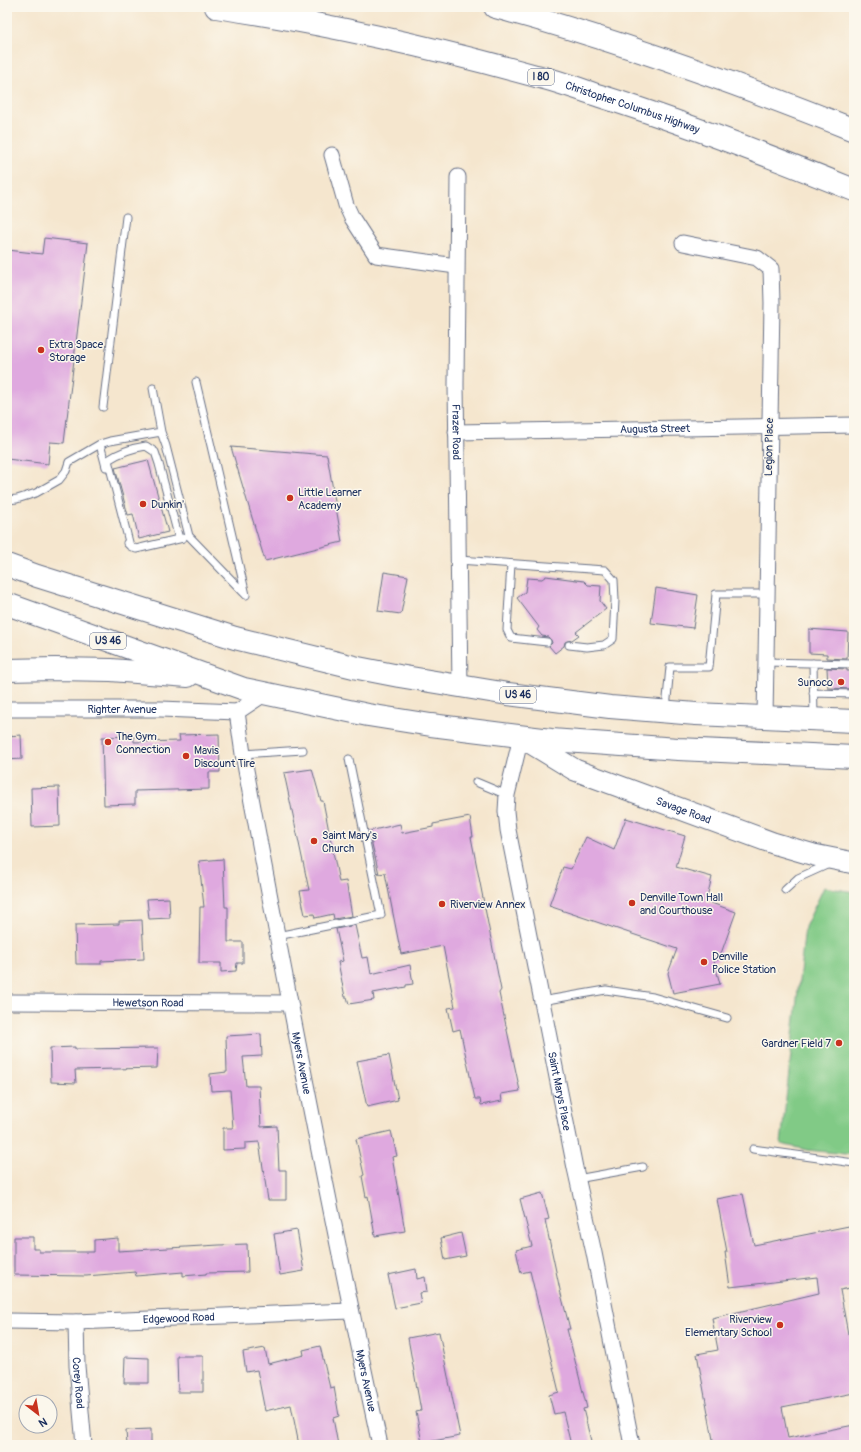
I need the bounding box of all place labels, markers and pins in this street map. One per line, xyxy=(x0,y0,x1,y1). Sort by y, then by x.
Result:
place label: Extra Space Storage xyxy=(49,338,104,364)
marker: Extra Space Storage xyxy=(36,345,46,355)
place label: Little Learner Academy xyxy=(298,486,362,512)
marker: Little Learner Academy xyxy=(285,493,295,503)
place label: Dunkin' xyxy=(151,498,184,511)
marker: Dunkin' xyxy=(138,499,148,509)
place label: Sunoco xyxy=(797,676,833,689)
marker: Sunoco xyxy=(836,677,846,687)
place label: The Gym Connection xyxy=(116,730,170,756)
marker: The Gym Connection xyxy=(103,737,113,747)
place label: Mavis Discount Tire xyxy=(194,744,256,770)
marker: Mavis Discount Tire xyxy=(181,751,191,761)
place label: Saint Mary's Church xyxy=(322,829,377,855)
marker: Saint Mary's Church xyxy=(309,836,319,846)
place label: Denville Town Hall and Courthouse xyxy=(640,891,723,917)
place label: Riverview Annex xyxy=(450,898,526,911)
marker: Denville Town Hall and Courthouse xyxy=(627,898,637,908)
marker: Riverview Annex xyxy=(437,899,447,909)
place label: Denville Police Station xyxy=(712,950,776,976)
marker: Denville Police Station xyxy=(699,957,709,967)
place label: Gardner Field 7 xyxy=(761,1037,831,1050)
marker: Gardner Field 7 xyxy=(834,1038,844,1048)
place label: Riverview Elementary School xyxy=(685,1313,773,1339)
marker: Riverview Elementary School xyxy=(775,1320,785,1330)

